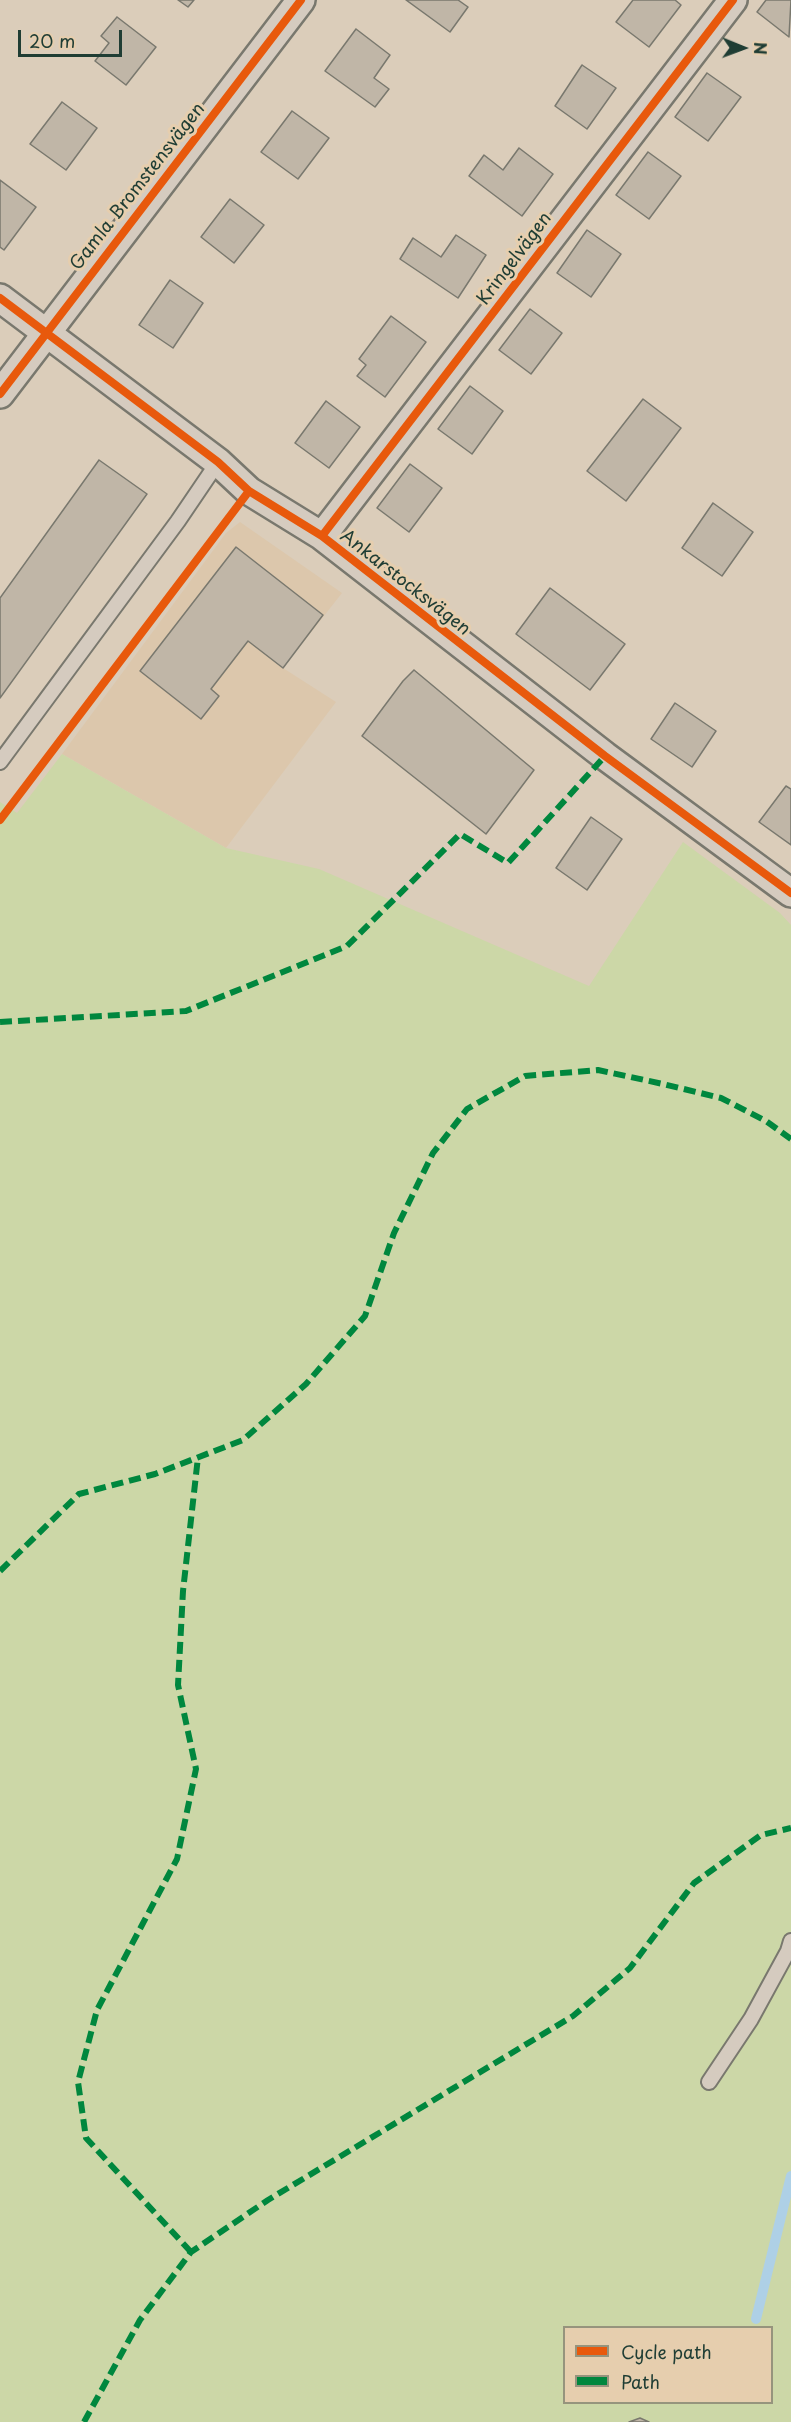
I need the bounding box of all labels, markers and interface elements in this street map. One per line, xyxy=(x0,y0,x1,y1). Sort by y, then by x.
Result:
scale bar xyxy=(21,18,124,56)
north arrow xyxy=(713,18,773,78)
text: 20 m xyxy=(29,27,75,54)
text: N xyxy=(749,42,773,55)
street label: Gamla Bromstensvägen xyxy=(66,99,210,275)
street label: Kringelvägen xyxy=(473,208,557,310)
street label: Ankarstocksvägen xyxy=(336,526,474,640)
legend xyxy=(563,2326,773,2404)
text: Cycle path xyxy=(621,2338,712,2365)
text: Path xyxy=(621,2368,660,2395)

